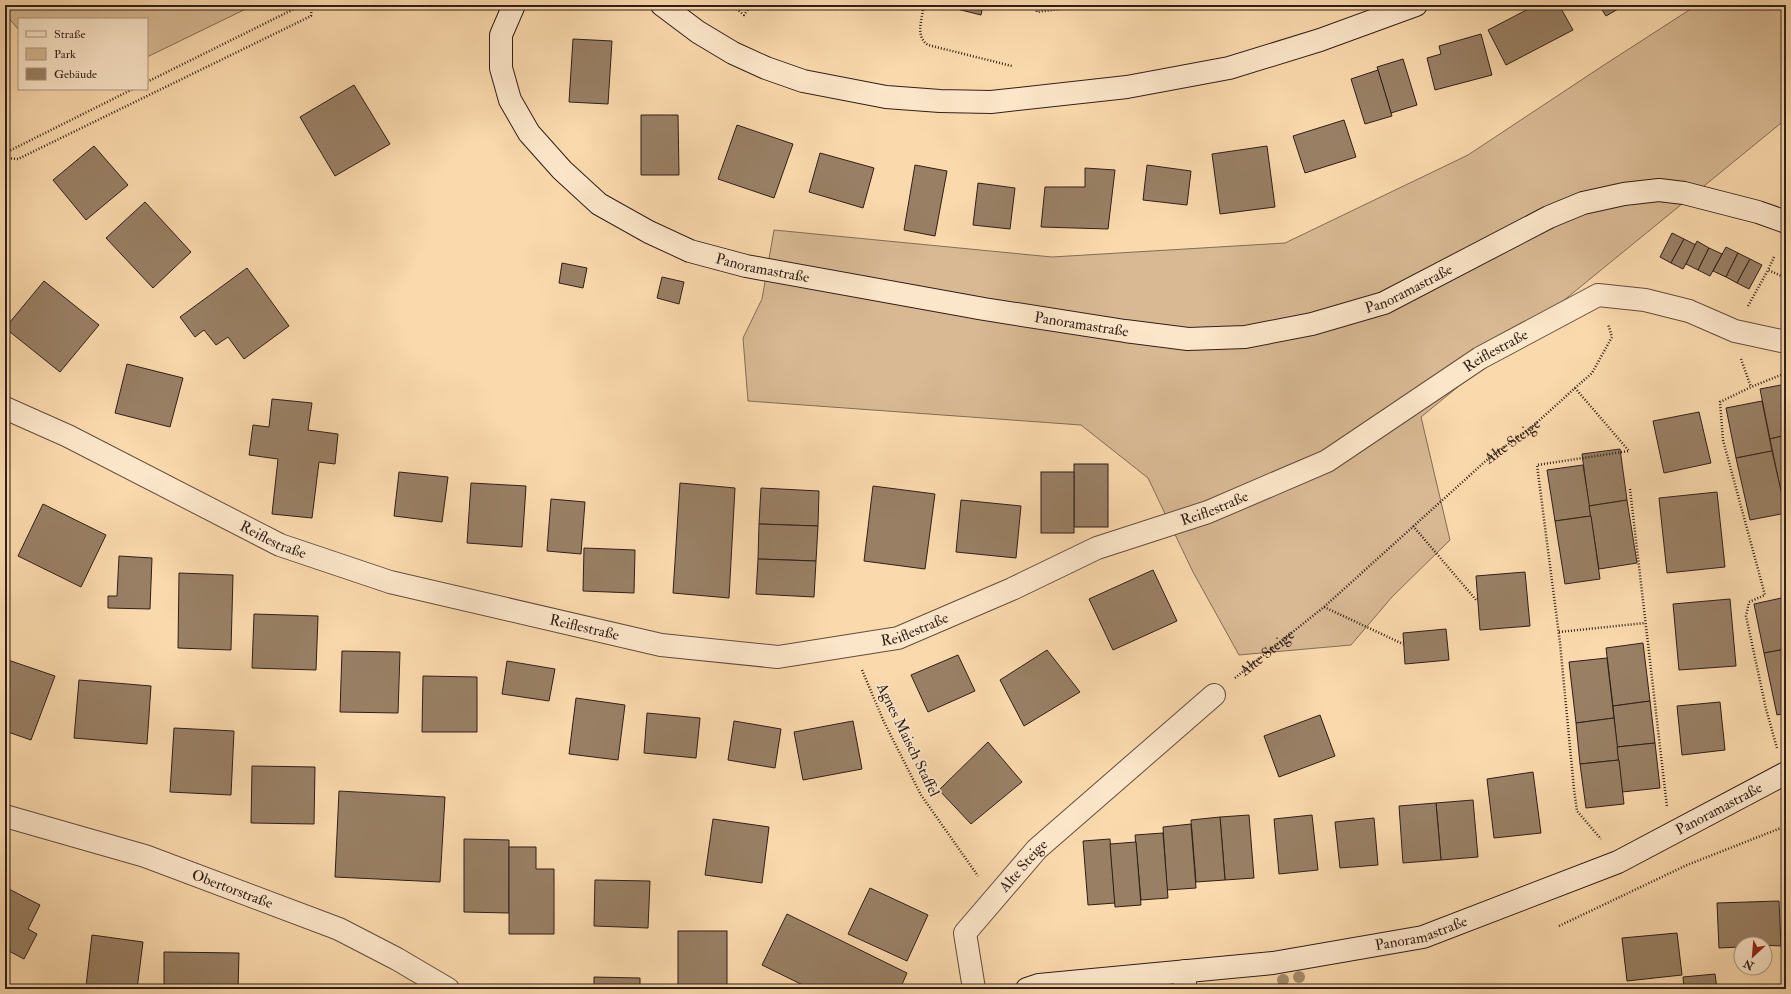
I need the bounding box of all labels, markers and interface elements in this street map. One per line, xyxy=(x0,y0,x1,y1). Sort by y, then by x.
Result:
legend xyxy=(18,18,148,90)
text: Straße xyxy=(54,27,85,42)
text: Park xyxy=(54,47,76,62)
text: Gebäude xyxy=(54,67,97,82)
street label: Panoramastraße xyxy=(714,249,811,287)
street label: Panoramastraße xyxy=(1363,259,1456,318)
street label: Panoramastraße xyxy=(1033,308,1130,341)
street label: Reiflestraße xyxy=(1459,325,1531,376)
street label: Alte Steige xyxy=(1480,414,1544,468)
street label: Reiflestraße xyxy=(1178,486,1251,530)
street label: Reiflestraße xyxy=(237,516,309,563)
street label: Reiflestraße xyxy=(879,608,951,650)
street label: Reiflestraße xyxy=(548,610,621,645)
street label: Alte Steige xyxy=(1235,625,1298,681)
street label: Agnes Maisch Staffel xyxy=(872,679,944,800)
street label: Panoramastraße xyxy=(1672,778,1765,839)
street label: Alte Steige xyxy=(994,835,1052,897)
street label: Obertorstraße xyxy=(189,865,276,913)
street label: Panoramastraße xyxy=(1374,911,1470,955)
north arrow xyxy=(1733,936,1773,976)
text: N xyxy=(1741,956,1757,973)

